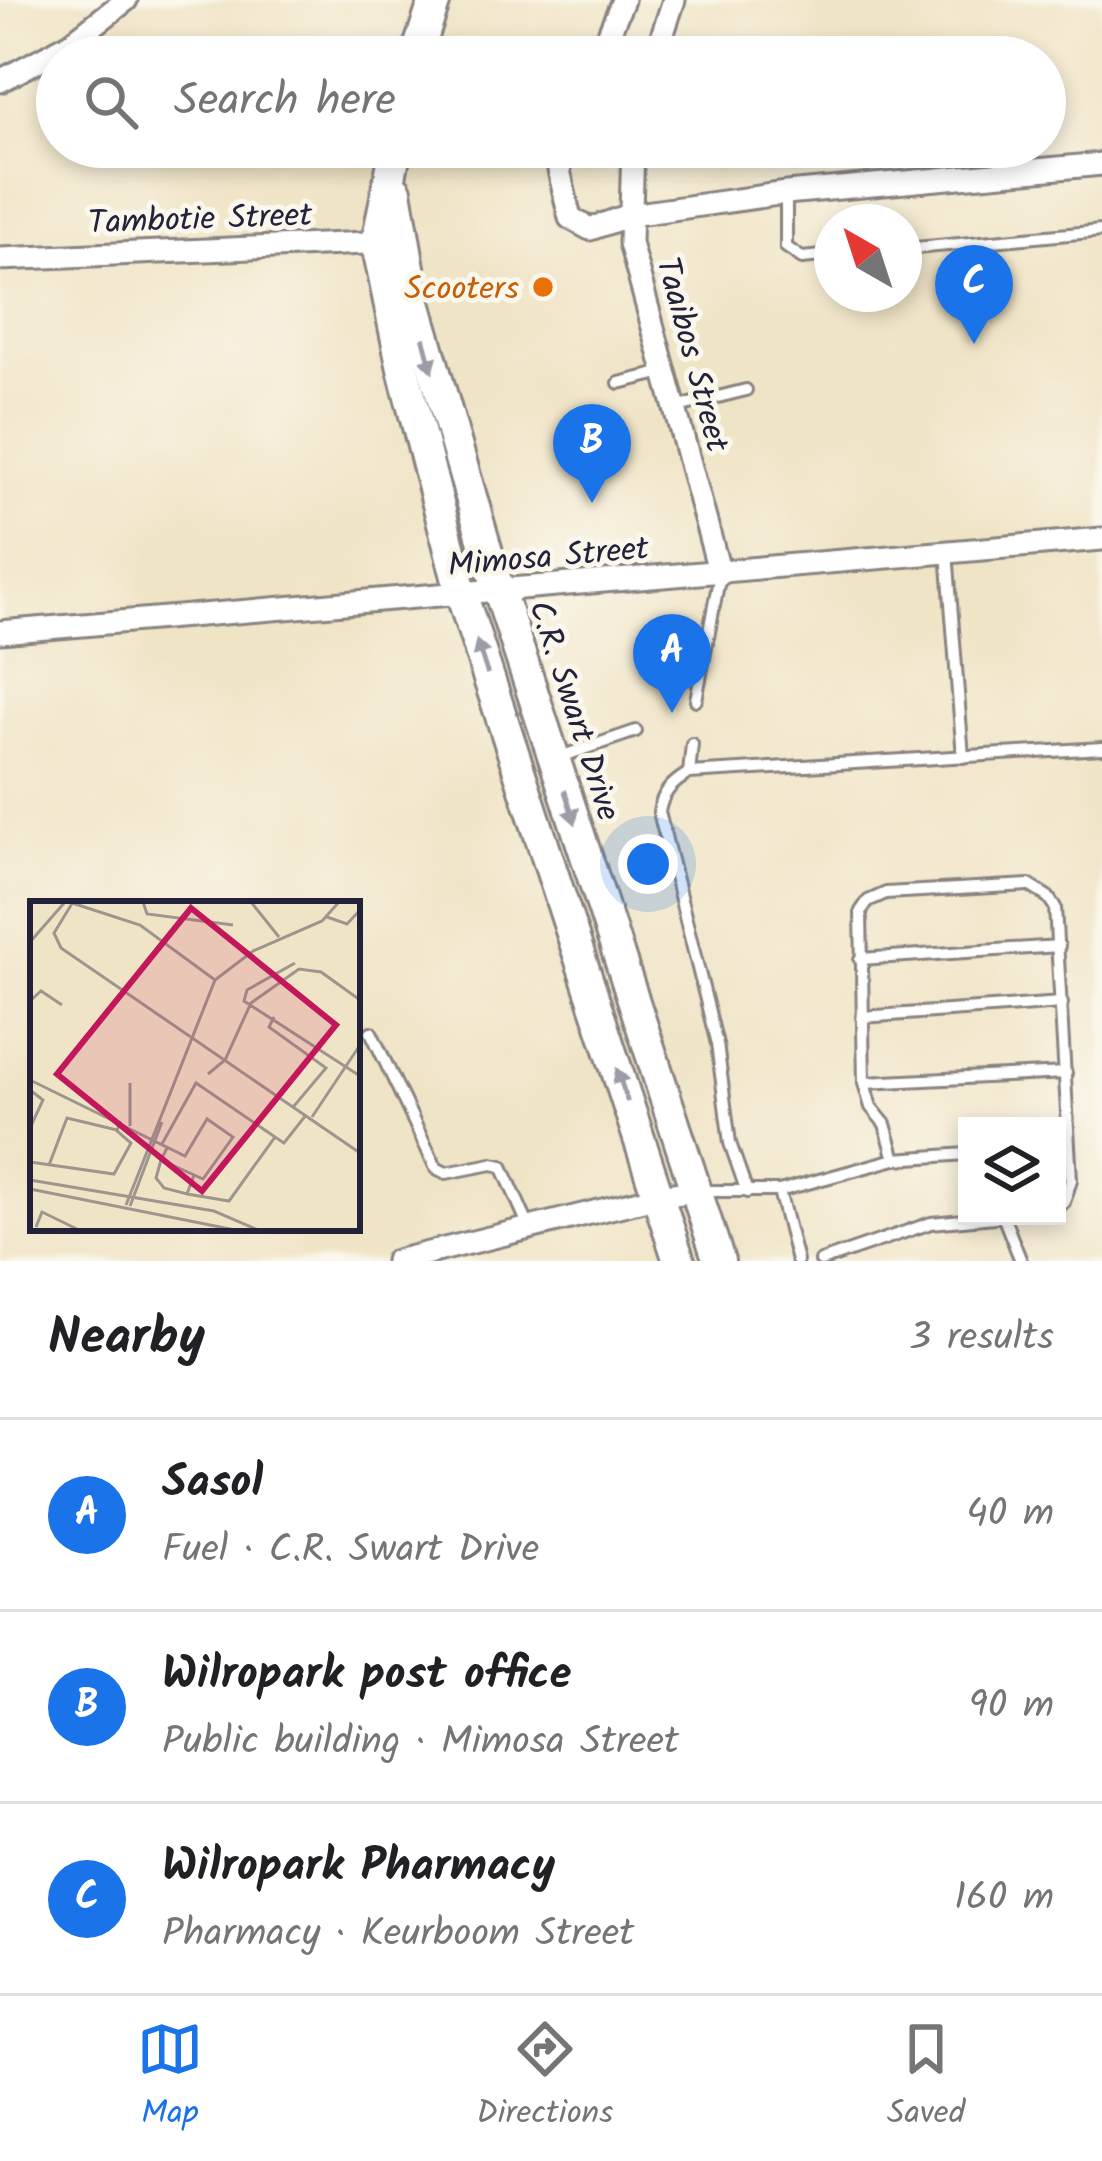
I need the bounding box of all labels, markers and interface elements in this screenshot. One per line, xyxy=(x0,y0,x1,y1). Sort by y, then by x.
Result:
search box xyxy=(36,36,1066,168)
text: Search here xyxy=(174,66,396,138)
icon: search xyxy=(78,69,144,135)
street label: Tambotie Street xyxy=(87,190,314,251)
north arrow xyxy=(814,204,922,312)
pin: C xyxy=(935,245,1013,344)
street label: Taaibos Street xyxy=(639,252,742,459)
place label: Scooters xyxy=(404,264,519,317)
marker: Scooters xyxy=(530,274,556,300)
one-way arrow xyxy=(420,336,439,373)
pin: B xyxy=(553,404,631,503)
street label: Mimosa Street xyxy=(446,523,652,594)
street label: C.R. Swart Drive xyxy=(512,594,633,828)
pin: A xyxy=(633,614,711,713)
one-way arrow xyxy=(471,638,490,675)
one-way arrow xyxy=(561,789,580,826)
your location xyxy=(618,834,678,894)
inset map xyxy=(30,901,360,1231)
one-way arrow xyxy=(612,1066,631,1103)
map controls xyxy=(958,1117,1066,1225)
button: layers xyxy=(958,1117,1066,1225)
text: Nearby xyxy=(48,1299,205,1380)
text: 3 results xyxy=(909,1308,1054,1370)
text: Sasol xyxy=(162,1448,263,1520)
text: A xyxy=(75,1484,99,1546)
text: 40 m xyxy=(966,1484,1054,1546)
text: Fuel · C.R. Swart Drive xyxy=(162,1520,539,1582)
text: Wilropark post office xyxy=(162,1640,572,1712)
text: B xyxy=(75,1676,99,1738)
text: 90 m xyxy=(969,1676,1054,1738)
text: Public building · Mimosa Street xyxy=(162,1712,679,1774)
text: Wilropark Pharmacy xyxy=(162,1832,555,1904)
text: C xyxy=(75,1868,99,1930)
text: 160 m xyxy=(954,1868,1054,1930)
text: Pharmacy · Keurboom Street xyxy=(162,1904,634,1966)
tab: Map xyxy=(137,2016,203,2141)
tab: Directions xyxy=(476,2016,613,2141)
tab: Saved xyxy=(887,2016,965,2141)

